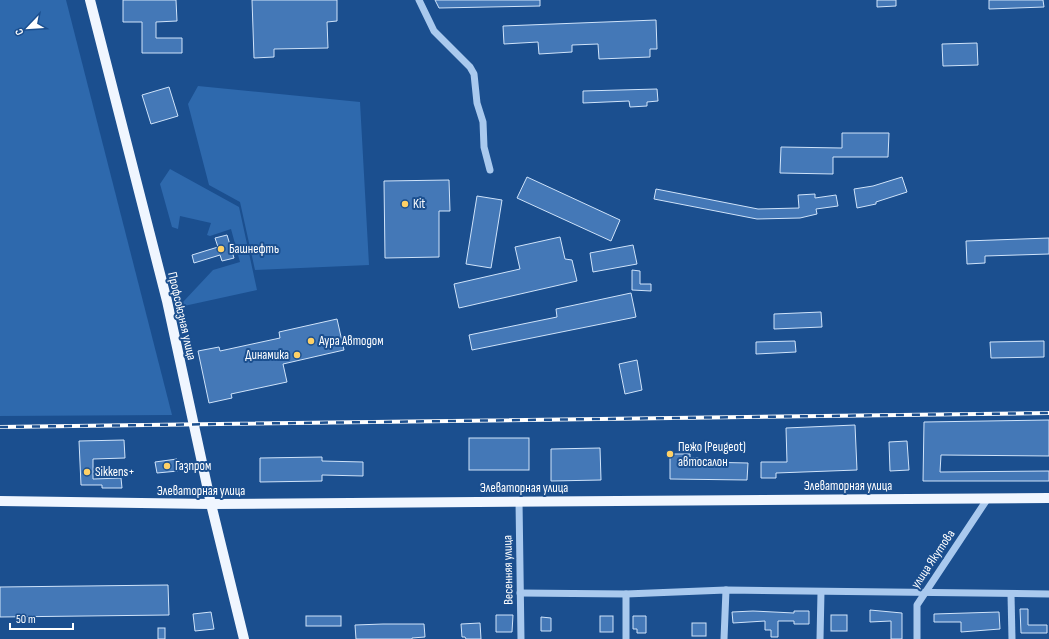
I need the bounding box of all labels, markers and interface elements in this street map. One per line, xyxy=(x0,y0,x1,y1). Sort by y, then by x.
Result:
north arrow xyxy=(8,8,48,48)
text: С xyxy=(12,26,26,37)
place label: Kit xyxy=(413,196,425,212)
marker: Kit xyxy=(400,199,410,209)
place label: Башнефть xyxy=(229,241,279,257)
marker: Башнефть xyxy=(216,244,226,254)
street label: Профсоюзная улица xyxy=(164,270,200,362)
place label: Аура Автодом xyxy=(318,333,384,349)
marker: Аура Автодом xyxy=(306,336,316,346)
place label: Динамика xyxy=(245,347,289,363)
marker: Динамика xyxy=(292,350,302,360)
place label: Пежо (Peugeot) автосалон xyxy=(678,439,746,470)
marker: Пежо (Peugeot) автосалон xyxy=(665,449,675,459)
place label: Газпром xyxy=(175,458,211,474)
marker: Газпром xyxy=(162,461,172,471)
place label: Sikkens+ xyxy=(95,464,135,480)
marker: Sikkens+ xyxy=(82,467,92,477)
street label: Элеваторная улица xyxy=(804,478,892,494)
street label: Элеваторная улица xyxy=(480,480,568,496)
street label: Элеваторная улица xyxy=(157,483,245,499)
street label: улица Якутова xyxy=(907,527,959,591)
street label: Весенняя улица xyxy=(499,535,517,605)
scale bar xyxy=(10,605,73,631)
text: 50 m xyxy=(16,612,36,627)

